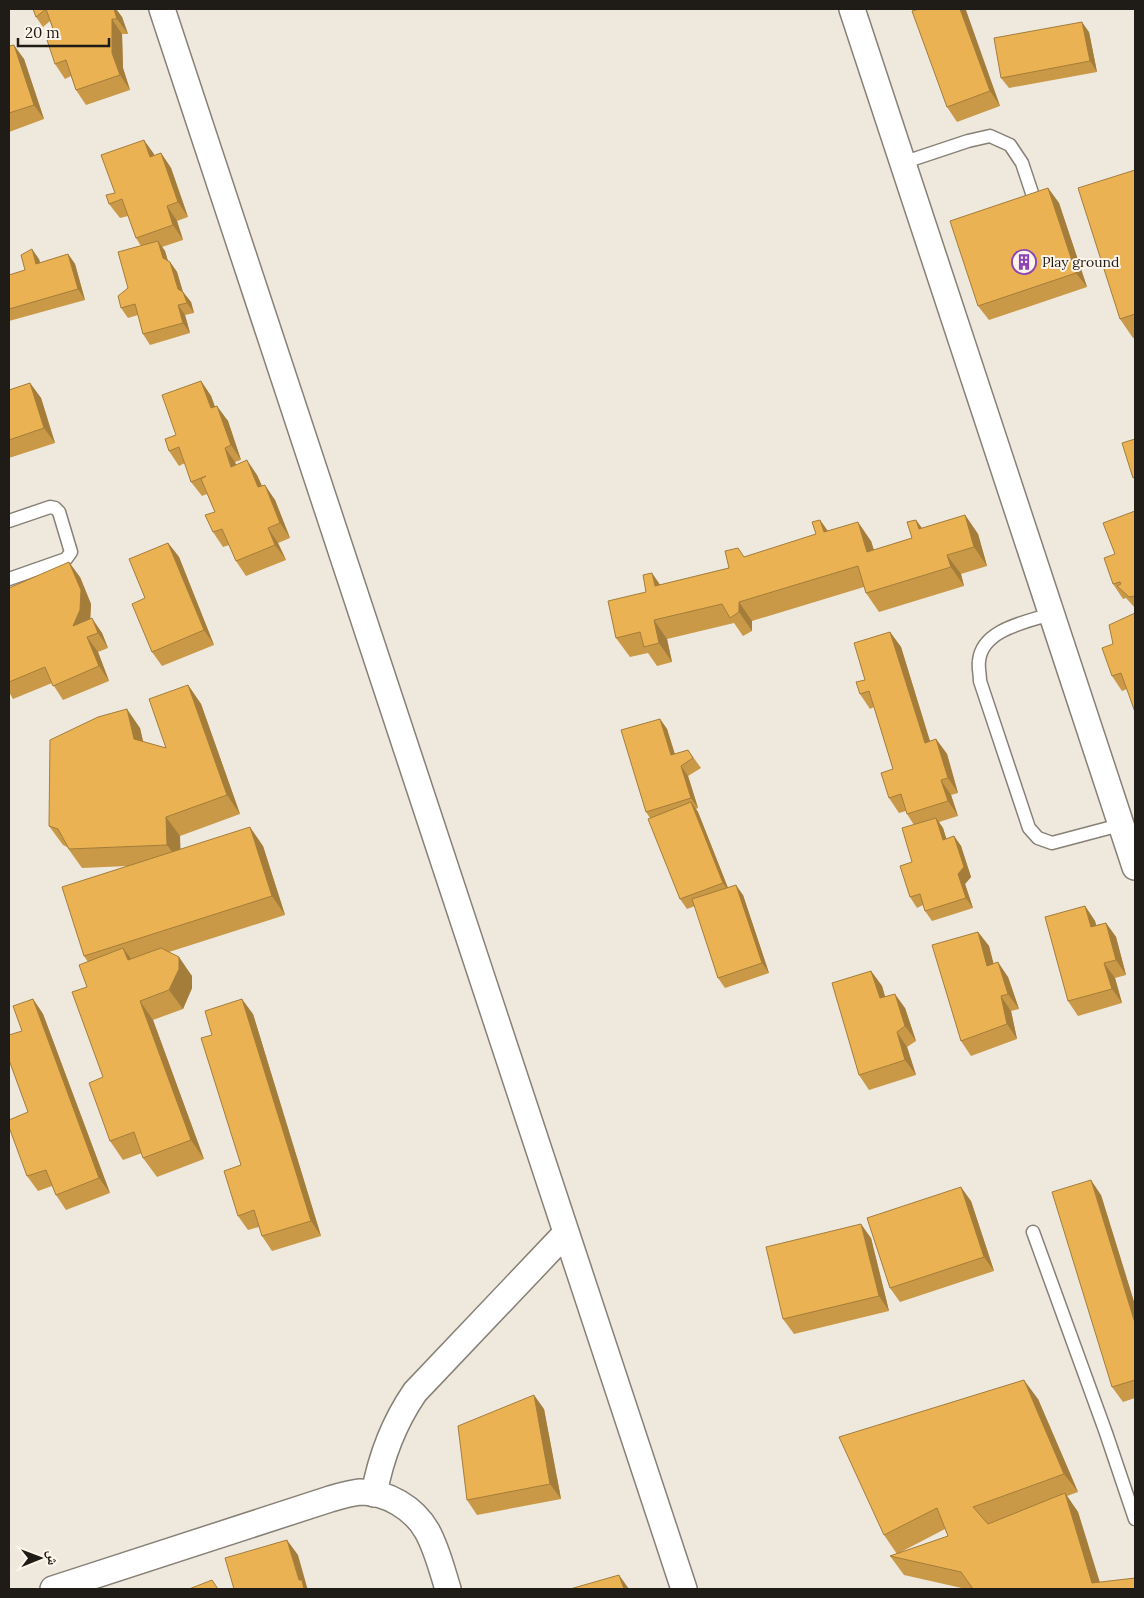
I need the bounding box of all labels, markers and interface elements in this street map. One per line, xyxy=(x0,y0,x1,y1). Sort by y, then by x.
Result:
scale bar xyxy=(18,15,109,47)
text: 20 m xyxy=(25,23,60,42)
building icon: Play ground xyxy=(1011,249,1037,275)
place label: Play ground xyxy=(1042,253,1120,271)
north arrow xyxy=(15,1533,65,1583)
text: ش xyxy=(44,1550,62,1565)

